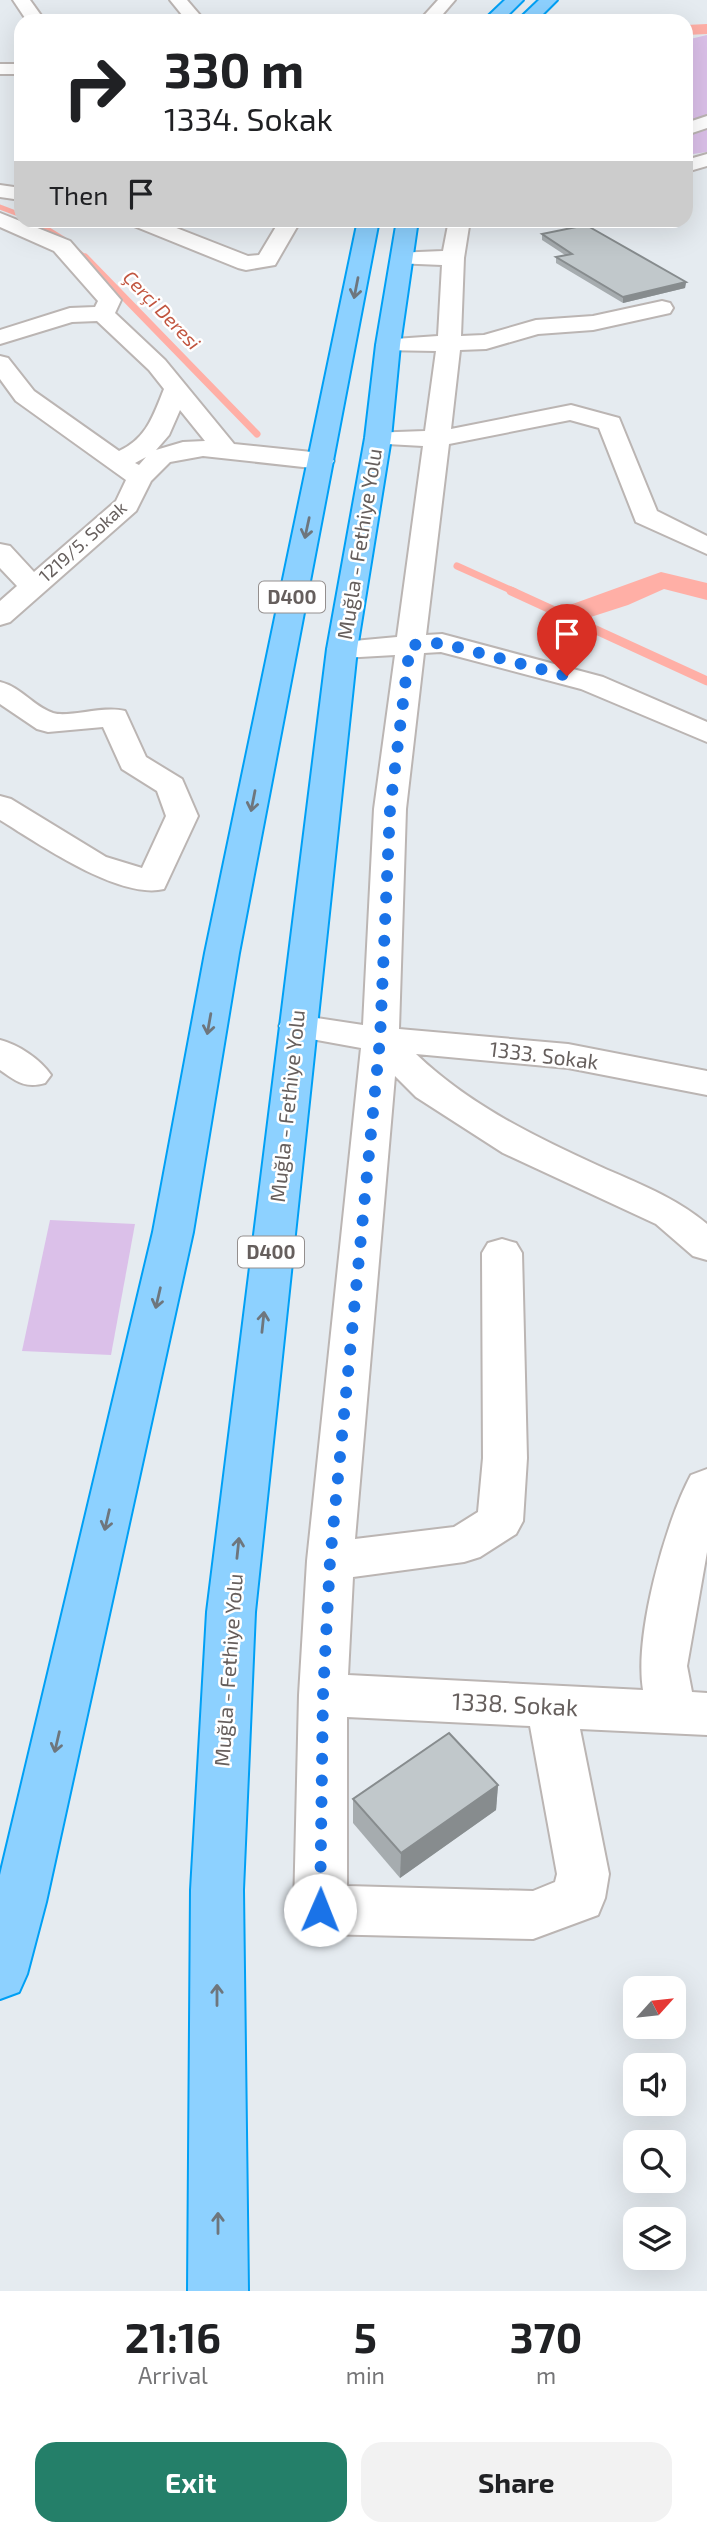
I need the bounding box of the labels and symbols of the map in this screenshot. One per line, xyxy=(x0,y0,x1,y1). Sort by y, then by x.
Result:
water label: Çerçi Deresi xyxy=(118,265,206,355)
one-way arrow xyxy=(348,276,362,298)
street label: Muğla - Fethiye Yolu xyxy=(331,446,386,641)
street label: 1219/5. Sokak xyxy=(34,496,131,586)
one-way arrow xyxy=(300,516,314,539)
road number: D400 xyxy=(259,582,325,612)
pin xyxy=(537,604,597,676)
one-way arrow xyxy=(246,789,259,812)
street label: Muğla - Fethiye Yolu xyxy=(264,1008,309,1203)
one-way arrow xyxy=(202,1012,215,1035)
street label: 1333. Sokak xyxy=(488,1035,600,1074)
road number: D400 xyxy=(238,1236,304,1268)
one-way arrow xyxy=(150,1286,164,1309)
one-way arrow xyxy=(257,1311,270,1334)
one-way arrow xyxy=(100,1508,114,1531)
one-way arrow xyxy=(232,1537,245,1560)
street label: Muğla - Fethiye Yolu xyxy=(208,1573,247,1767)
street label: 1338. Sokak xyxy=(451,1686,579,1721)
one-way arrow xyxy=(49,1730,63,1753)
position arrow xyxy=(283,1873,357,1947)
north arrow xyxy=(623,1976,686,2039)
one-way arrow xyxy=(210,1984,224,2007)
one-way arrow xyxy=(211,2212,225,2235)

